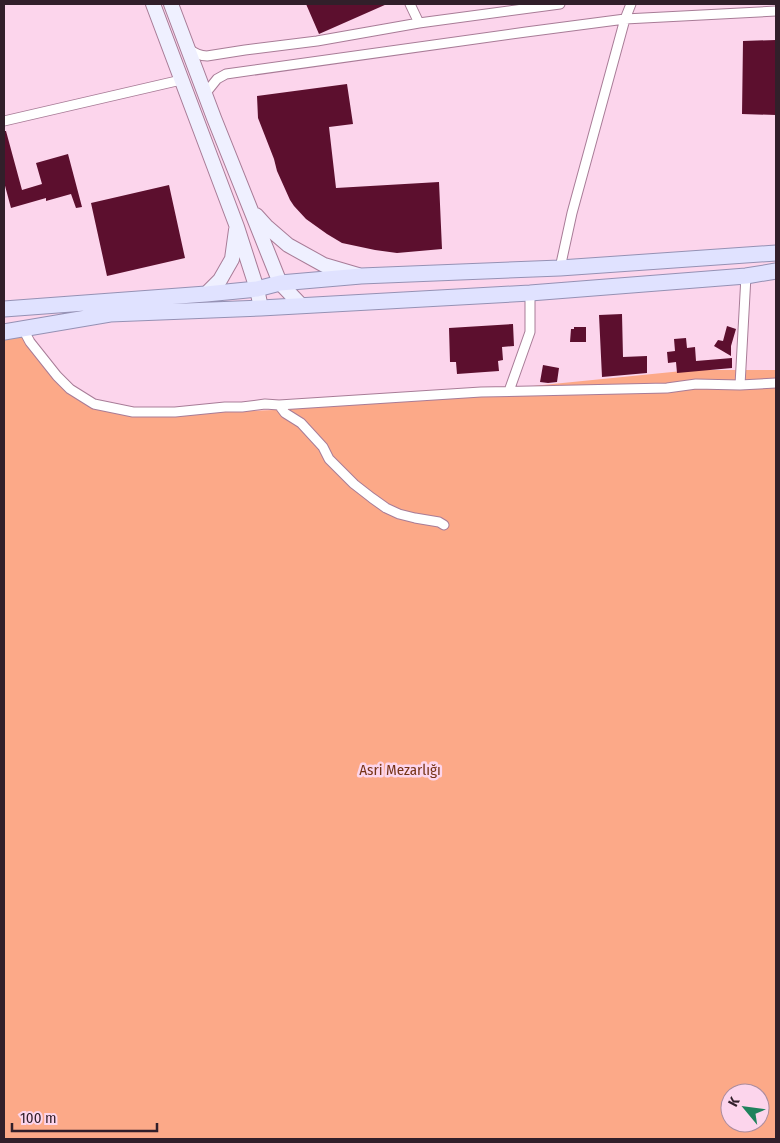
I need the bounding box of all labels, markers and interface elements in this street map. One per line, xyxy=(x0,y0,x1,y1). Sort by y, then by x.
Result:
park label: Asri Mezarlığı xyxy=(359,761,441,779)
north arrow xyxy=(720,1083,770,1133)
text: K xyxy=(725,1094,744,1110)
scale bar xyxy=(12,1100,158,1132)
text: 100 m xyxy=(20,1109,57,1127)

